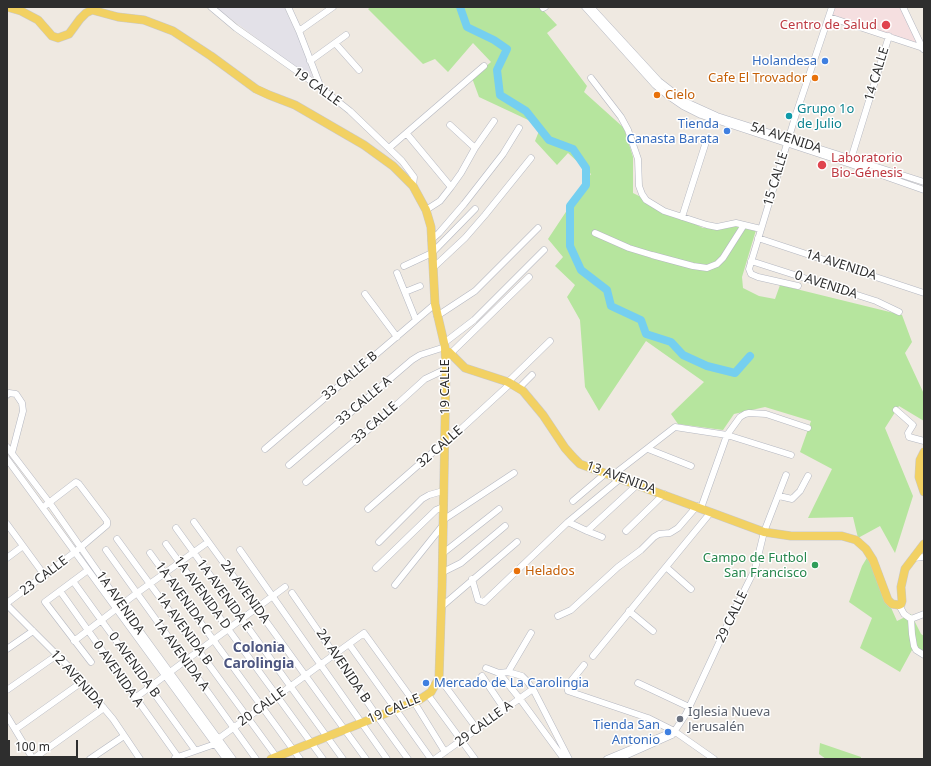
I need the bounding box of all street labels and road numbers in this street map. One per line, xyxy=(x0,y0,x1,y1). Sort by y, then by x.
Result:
street label: 14 CALLE xyxy=(861,45,893,103)
street label: 19 CALLE xyxy=(290,64,344,110)
street label: 5A AVENIDA xyxy=(749,119,823,157)
street label: 15 CALLE xyxy=(760,150,792,208)
street label: 1A AVENIDA xyxy=(804,246,878,284)
street label: 0 AVENIDA xyxy=(792,267,860,303)
street label: 33 CALLE B xyxy=(319,348,381,404)
street label: 19 CALLE xyxy=(437,359,453,415)
street label: 33 CALLE A xyxy=(333,373,395,429)
street label: 33 CALLE xyxy=(349,399,401,447)
street label: 32 CALLE xyxy=(414,423,466,471)
street label: 13 AVENIDA xyxy=(584,458,658,498)
street label: 23 CALLE xyxy=(17,553,71,599)
street label: 1A AVENIDA D xyxy=(170,553,234,633)
street label: 1A AVENIDA E xyxy=(193,556,255,634)
street label: 2A AVENIDA xyxy=(217,558,273,626)
street label: 1A AVENIDA C xyxy=(152,559,214,637)
street label: 1A AVENIDA xyxy=(92,568,148,638)
street label: 29 CALLE xyxy=(713,589,751,645)
street label: 1A AVENIDA B xyxy=(153,590,215,668)
street label: 1A AVENIDA A xyxy=(150,616,212,694)
street label: 2A AVENIDA B xyxy=(313,626,373,706)
street label: 0 AVENIDA B xyxy=(105,629,163,701)
street label: 0 AVENIDA A xyxy=(89,638,147,710)
street label: 12 AVENIDA xyxy=(47,647,107,711)
street label: 20 CALLE xyxy=(235,684,289,730)
street label: 19 CALLE xyxy=(365,691,423,727)
street label: 29 CALLE A xyxy=(452,698,516,750)

